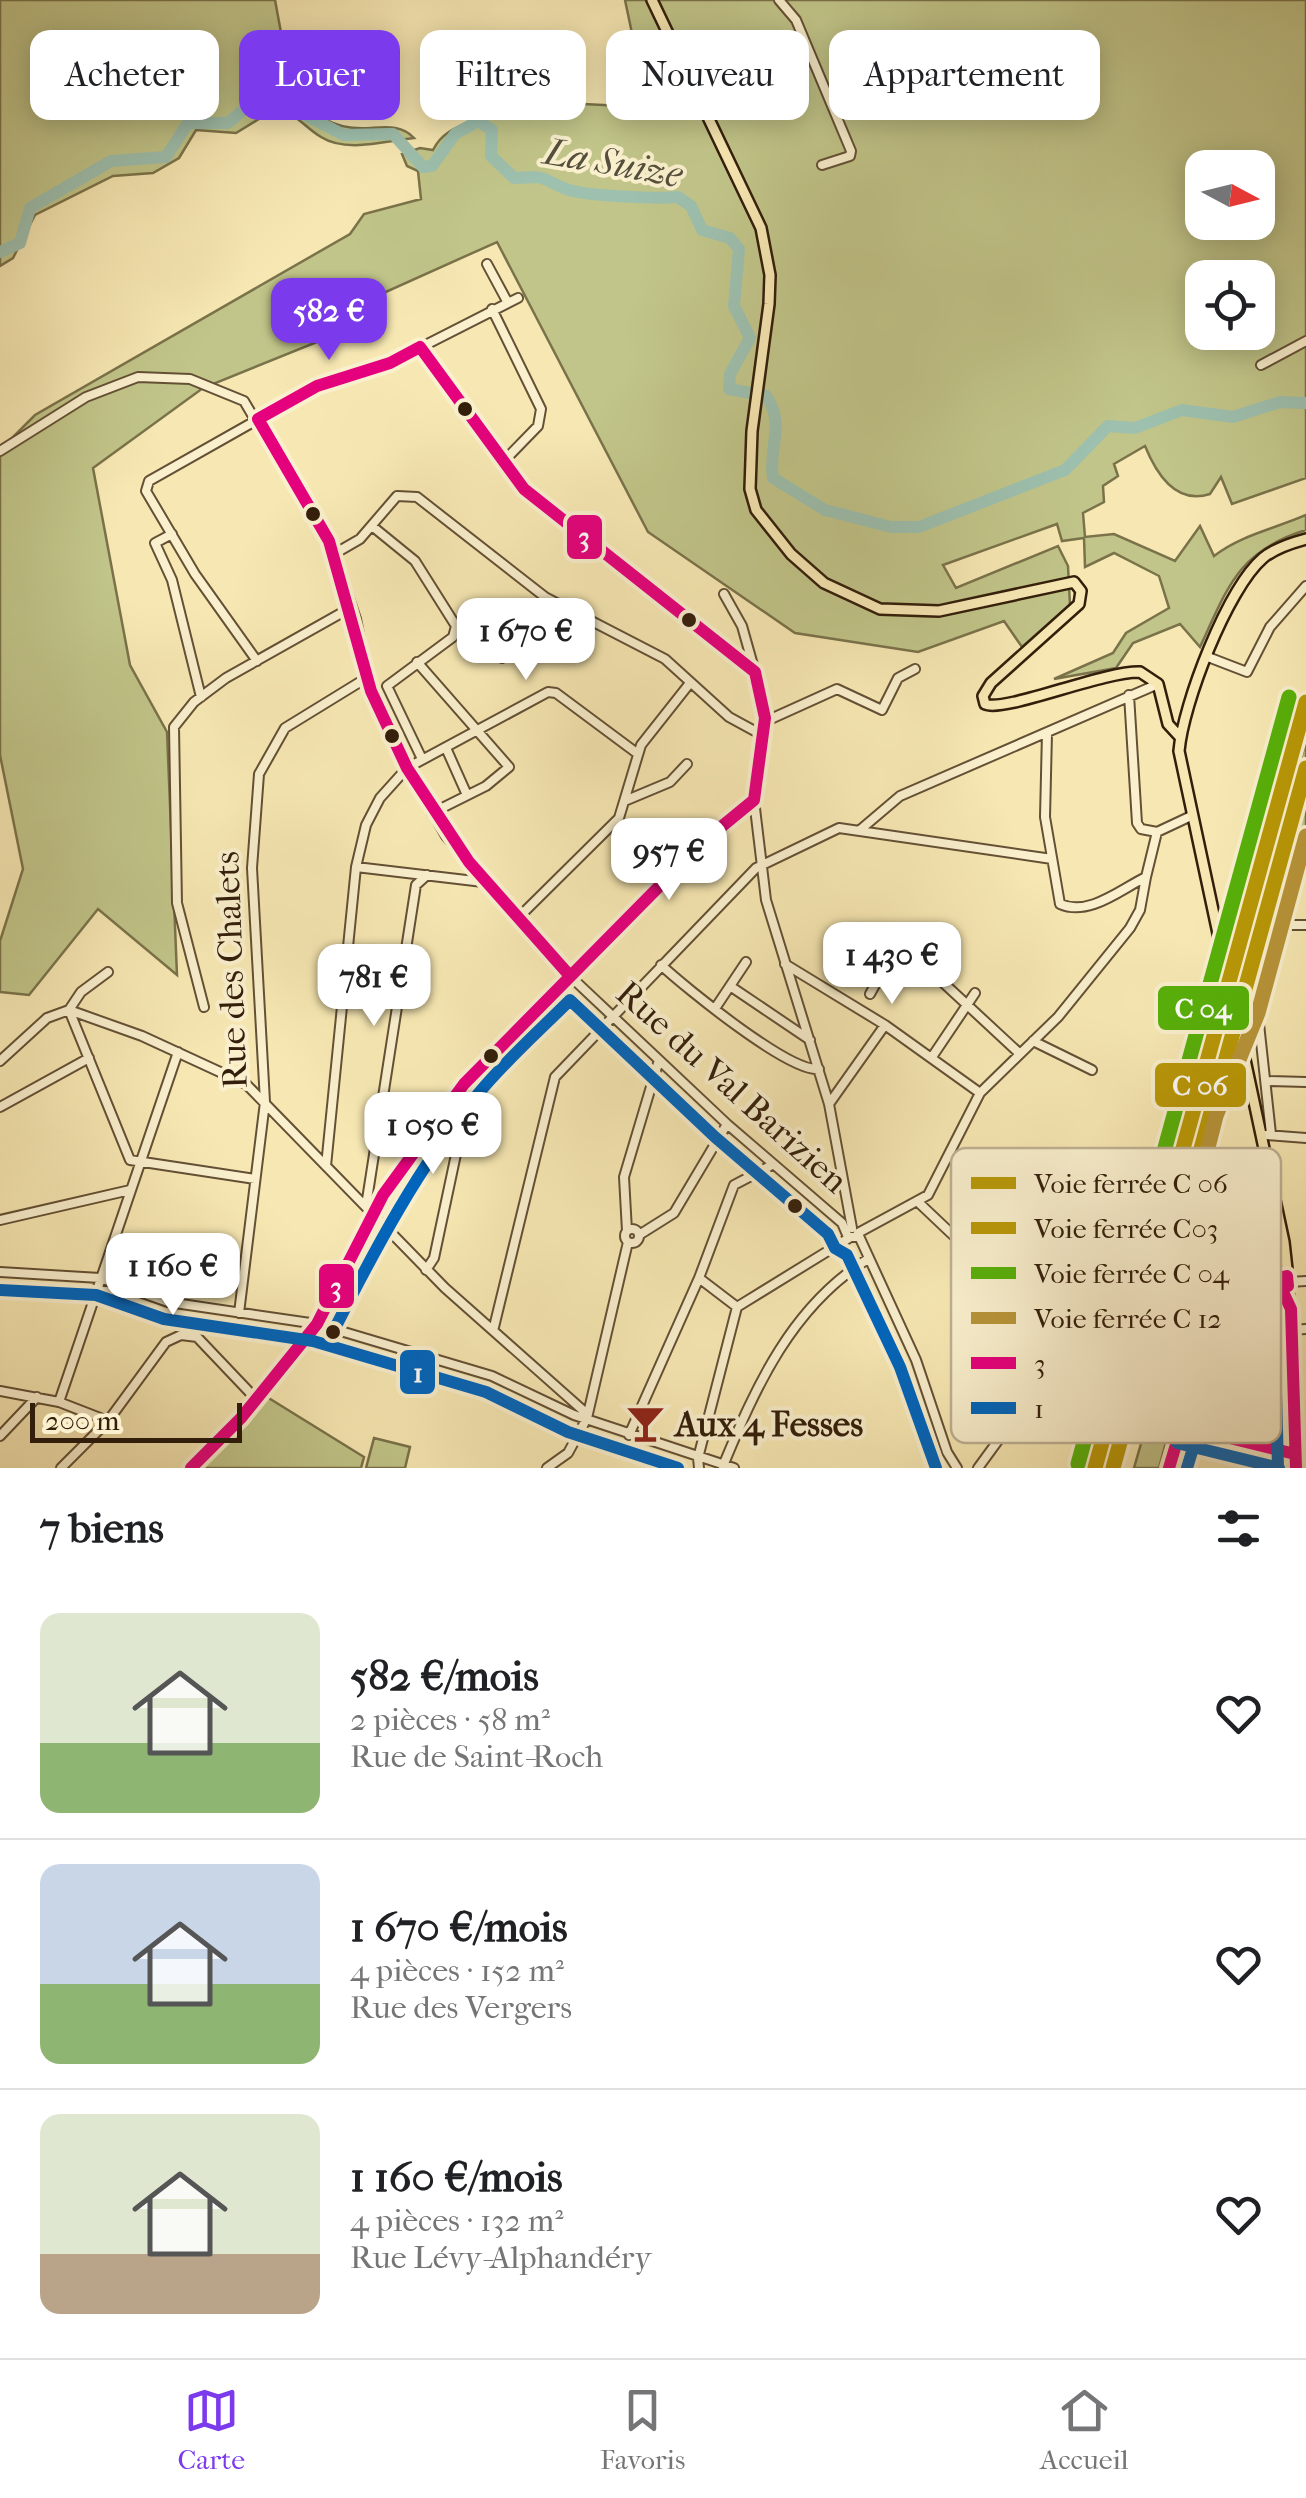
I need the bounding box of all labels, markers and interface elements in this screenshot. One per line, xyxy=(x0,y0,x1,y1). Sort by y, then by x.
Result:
chip: Acheter xyxy=(30,30,219,120)
chip: Louer xyxy=(239,30,400,120)
chip: Filtres xyxy=(420,30,586,120)
chip: Nouveau xyxy=(606,30,809,120)
chip: Appartement xyxy=(829,30,1100,120)
water label: La Suize xyxy=(538,128,687,198)
north arrow xyxy=(1185,150,1275,240)
map controls xyxy=(1185,150,1275,350)
button: locate xyxy=(1185,260,1275,350)
pin: 582 € xyxy=(259,278,399,363)
text: 582 € xyxy=(293,292,365,329)
unlabelled marker xyxy=(455,399,475,419)
unlabelled marker xyxy=(303,504,323,524)
line badge: 3 xyxy=(565,513,604,561)
text: 3 xyxy=(578,520,590,553)
pin: 1 670 € xyxy=(434,598,618,683)
unlabelled marker xyxy=(679,610,699,630)
text: 1 670 € xyxy=(479,612,573,649)
unlabelled marker xyxy=(382,726,402,746)
pin: 957 € xyxy=(599,818,739,903)
text: 957 € xyxy=(633,832,705,869)
street label: Rue des Chalets xyxy=(206,851,256,1089)
pin: 1 430 € xyxy=(800,922,984,1007)
text: 1 430 € xyxy=(845,936,939,973)
pin: 781 € xyxy=(304,944,444,1029)
text: 781 € xyxy=(340,958,408,995)
street label: Rue du Val Barizien xyxy=(608,972,856,1202)
line badge: C 04 xyxy=(1156,984,1251,1032)
text: C 04 xyxy=(1175,992,1233,1026)
unlabelled marker xyxy=(481,1046,501,1066)
line badge: C 06 xyxy=(1153,1061,1248,1109)
text: C 06 xyxy=(1172,1069,1229,1102)
pin: 1 050 € xyxy=(341,1092,525,1177)
text: 1 050 € xyxy=(386,1106,480,1143)
legend xyxy=(951,1148,1281,1443)
text: Voie ferrée C 06 xyxy=(1033,1167,1229,1200)
unlabelled marker xyxy=(785,1196,805,1216)
text: Voie ferrée C03 xyxy=(1033,1212,1218,1245)
pin: 1 160 € xyxy=(81,1233,265,1318)
text: 1 160 € xyxy=(128,1247,218,1284)
text: Voie ferrée C 04 xyxy=(1033,1257,1231,1290)
line badge: 3 xyxy=(317,1262,356,1310)
text: 3 xyxy=(330,1270,342,1303)
text: Voie ferrée C 12 xyxy=(1033,1302,1222,1335)
unlabelled marker xyxy=(323,1322,343,1342)
text: 3 xyxy=(1034,1347,1045,1380)
line badge: 1 xyxy=(398,1348,437,1396)
text: 1 xyxy=(413,1356,423,1389)
text: 1 xyxy=(1034,1392,1044,1425)
scale bar xyxy=(30,1398,242,1442)
bar icon: Aux 4 Fesses xyxy=(624,1403,666,1445)
text: 200 m xyxy=(45,1404,120,1437)
place label: Aux 4 Fesses xyxy=(673,1404,863,1446)
icon: filters xyxy=(1211,1501,1266,1556)
text: 7 biens xyxy=(40,1504,164,1553)
text: 582 €/mois xyxy=(350,1652,539,1701)
icon: home xyxy=(120,1653,240,1773)
icon: heart xyxy=(1211,1686,1266,1741)
text: 2 pièces · 58 m² xyxy=(350,1701,550,1738)
text: Rue de Saint-Roch xyxy=(350,1738,603,1775)
text: 1 670 €/mois xyxy=(350,1903,568,1952)
icon: home xyxy=(120,1904,240,2024)
icon: heart xyxy=(1211,1937,1266,1992)
text: 4 pièces · 152 m² xyxy=(350,1952,564,1989)
text: Rue des Vergers xyxy=(350,1989,572,2026)
text: 1 160 €/mois xyxy=(350,2153,563,2202)
icon: home xyxy=(120,2154,240,2274)
icon: heart xyxy=(1211,2187,1266,2242)
text: 4 pièces · 132 m² xyxy=(350,2202,563,2239)
text: Rue Lévy-Alphandéry xyxy=(350,2239,651,2276)
tab: Carte xyxy=(177,2383,245,2476)
tab: Favoris xyxy=(600,2383,685,2476)
tab: Accueil xyxy=(1040,2383,1129,2476)

